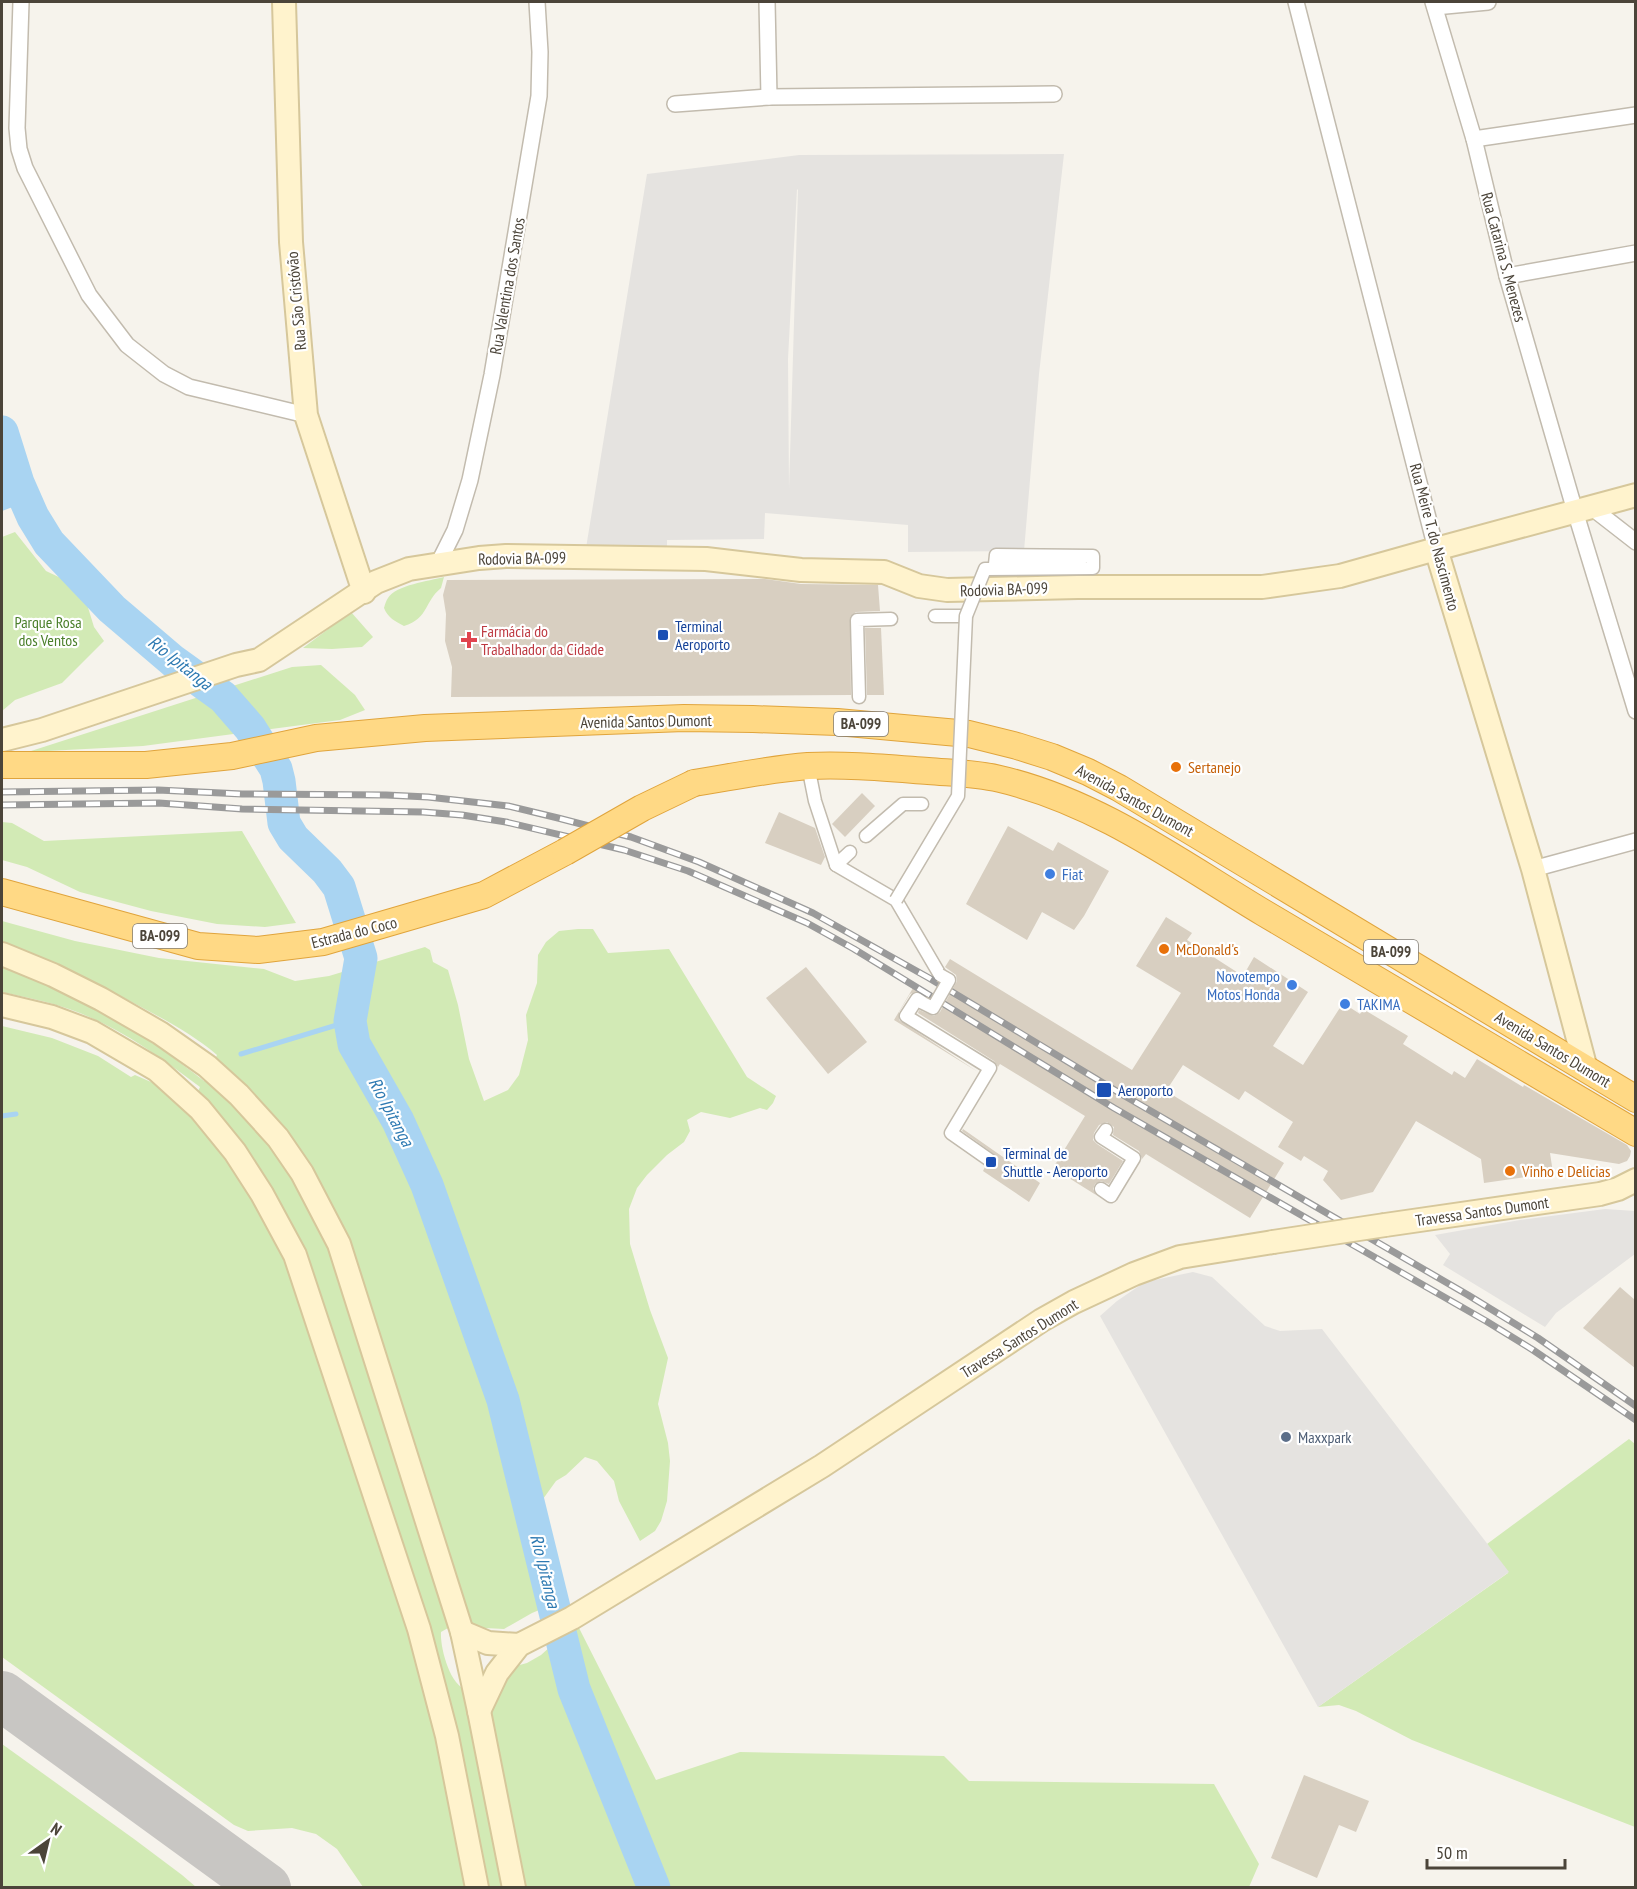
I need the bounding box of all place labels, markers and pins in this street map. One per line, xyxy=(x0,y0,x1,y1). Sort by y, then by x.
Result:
place label: Terminal Aeroporto xyxy=(675,616,730,654)
place label: Farmácia do Trabalhador da Cidade xyxy=(481,621,604,659)
marker: Terminal Aeroporto xyxy=(656,628,670,642)
marker: Farmácia do Trabalhador da Cidade xyxy=(462,633,476,647)
place label: Sertanejo xyxy=(1188,757,1241,777)
marker: Sertanejo xyxy=(1169,760,1183,774)
place label: Fiat xyxy=(1062,864,1083,884)
marker: Fiat xyxy=(1043,867,1057,881)
place label: McDonald's xyxy=(1176,939,1239,959)
marker: McDonald's xyxy=(1157,942,1171,956)
place label: Novotempo Motos Honda xyxy=(1207,966,1280,1004)
marker: Novotempo Motos Honda xyxy=(1285,978,1299,992)
place label: TAKIMA xyxy=(1357,994,1401,1014)
marker: TAKIMA xyxy=(1338,997,1352,1011)
place label: Aeroporto xyxy=(1118,1080,1173,1100)
marker: Aeroporto xyxy=(1095,1081,1113,1099)
place label: Terminal de Shuttle - Aeroporto xyxy=(1003,1143,1108,1181)
marker: Terminal de Shuttle - Aeroporto xyxy=(984,1155,998,1169)
place label: Vinho e Delicias xyxy=(1521,1161,1610,1181)
marker: Vinho e Delicias xyxy=(1503,1164,1517,1178)
place label: Maxxpark xyxy=(1298,1427,1352,1447)
marker: Maxxpark xyxy=(1279,1430,1293,1444)

